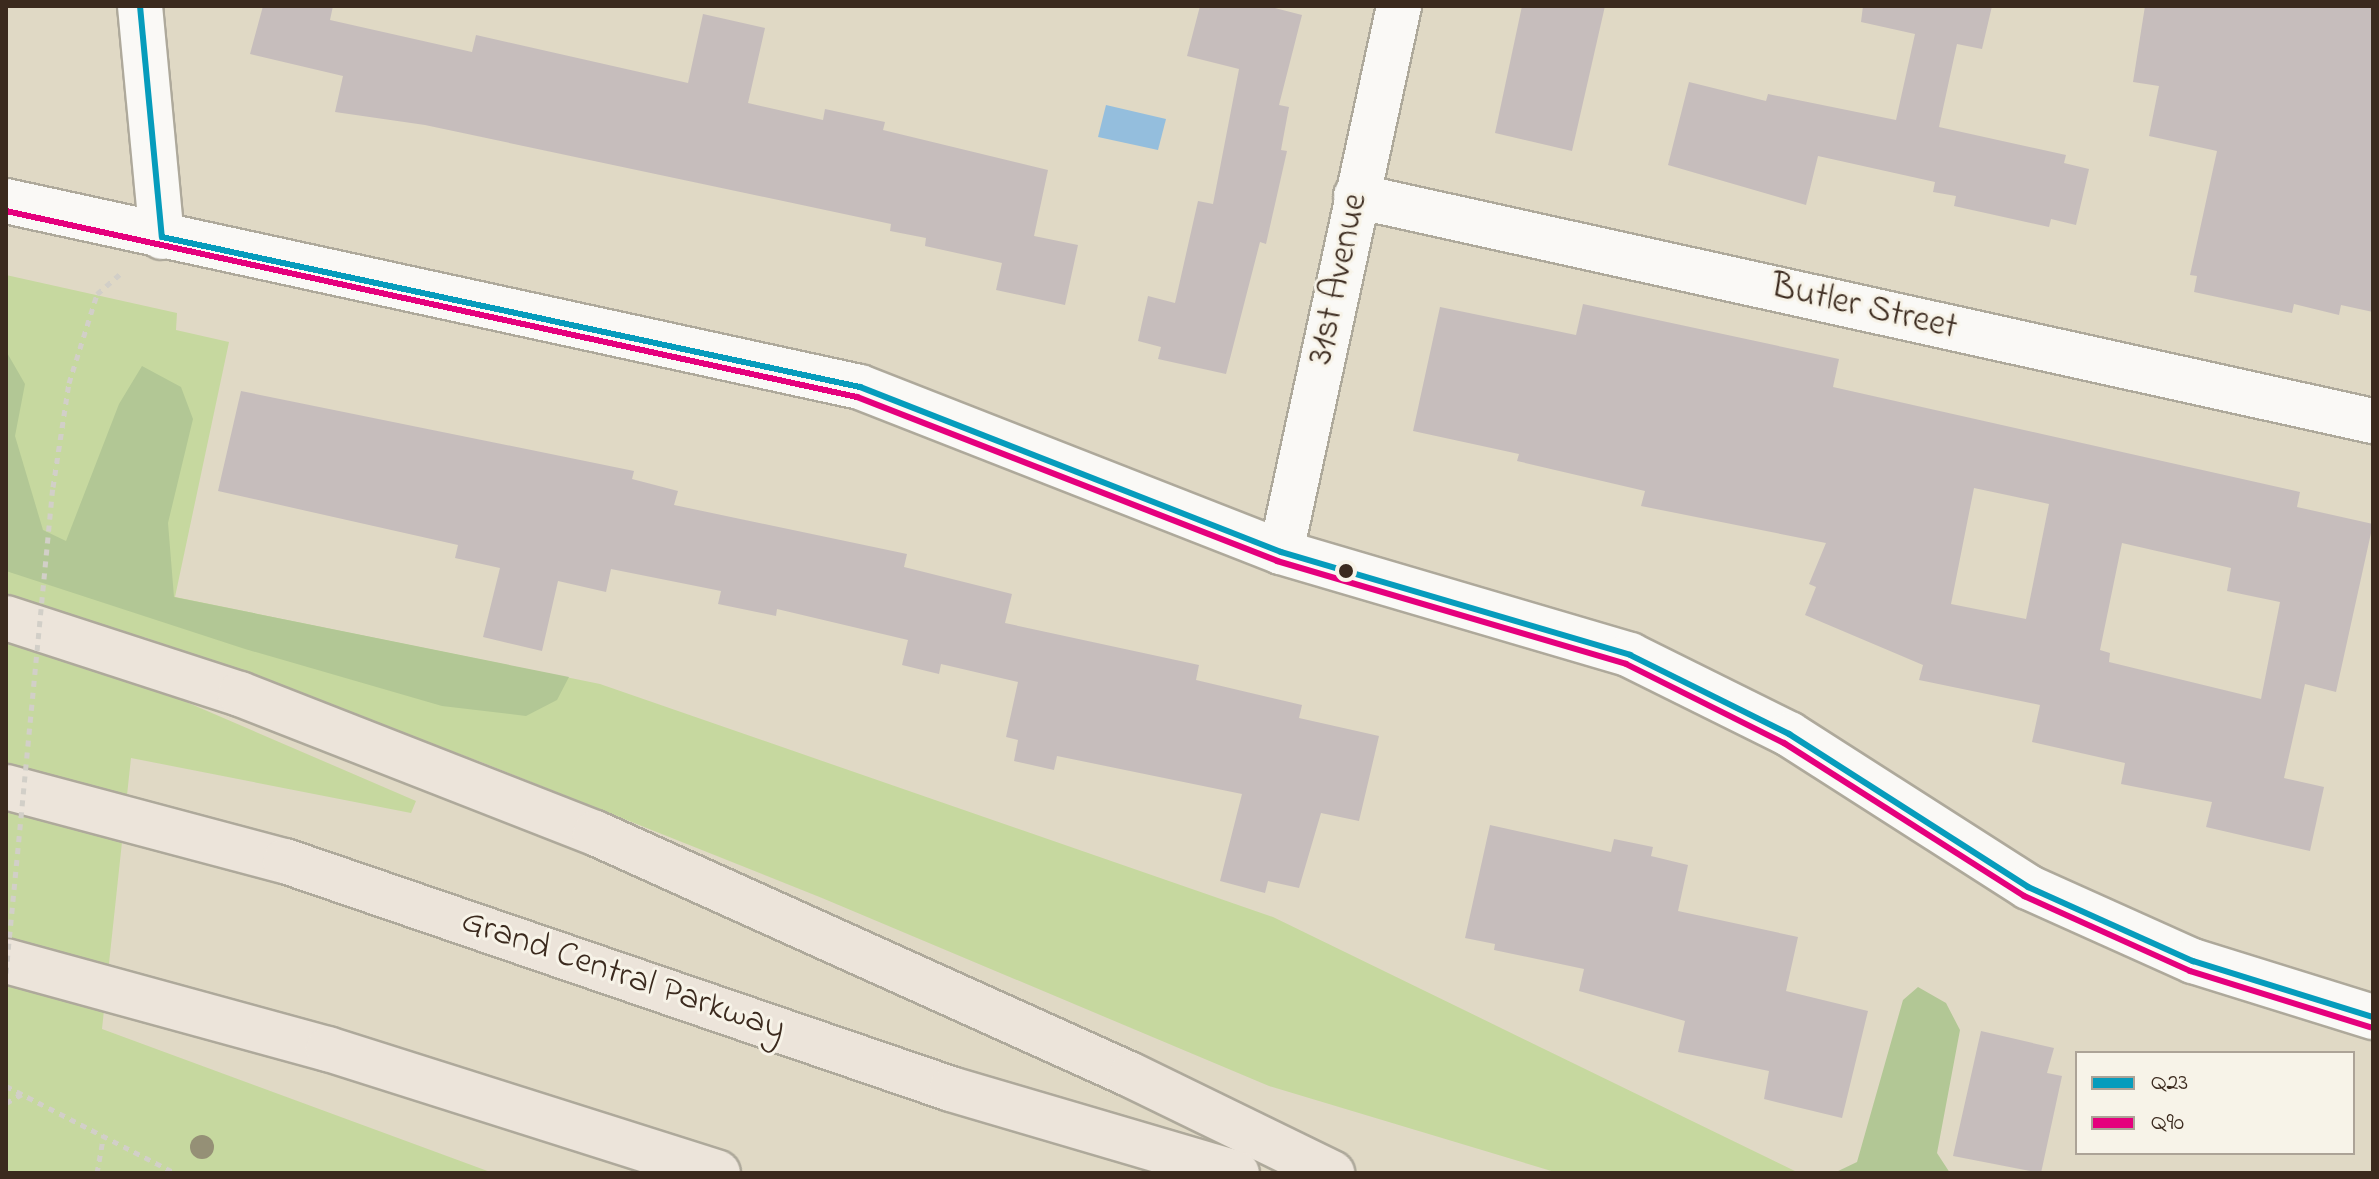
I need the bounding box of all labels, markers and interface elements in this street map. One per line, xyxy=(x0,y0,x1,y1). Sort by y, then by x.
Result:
street label: 31st Avenue xyxy=(1300,190,1378,368)
street label: Butler Street xyxy=(1767,266,1961,350)
unlabelled marker xyxy=(1338,563,1354,579)
street label: Grand Central Parkway xyxy=(455,900,791,1052)
legend xyxy=(2075,1051,2355,1155)
text: Q23 xyxy=(2151,1066,2188,1101)
text: Q90 xyxy=(2151,1106,2184,1141)

